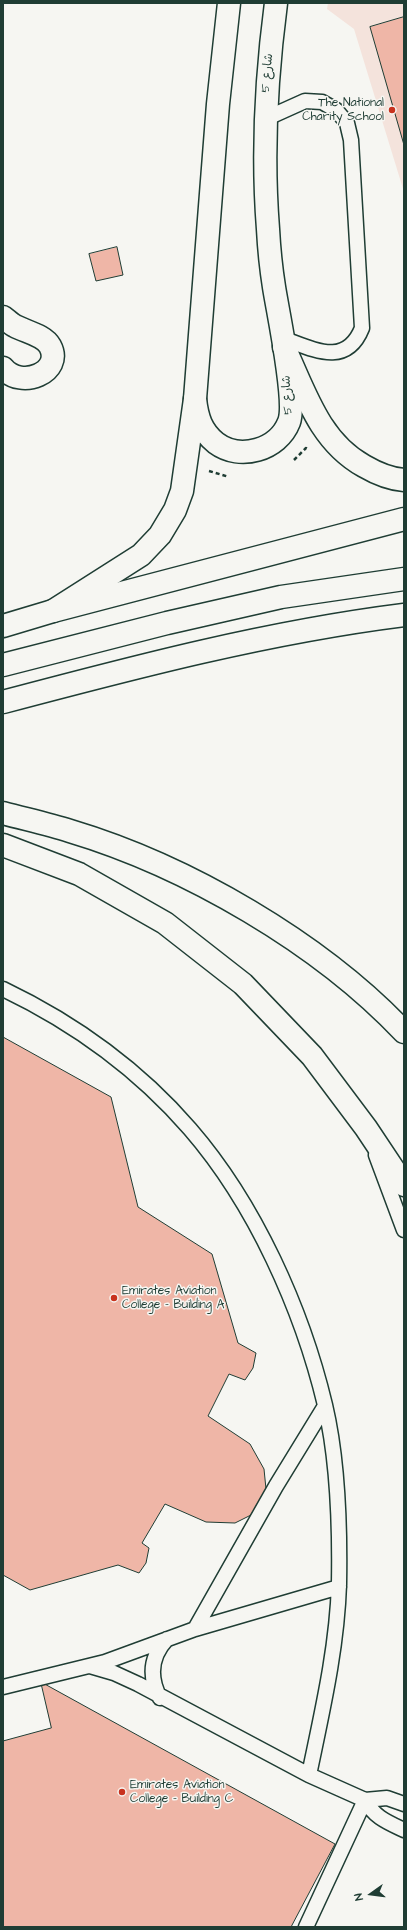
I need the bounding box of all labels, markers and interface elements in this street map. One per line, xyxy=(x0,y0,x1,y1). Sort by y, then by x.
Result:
street label: شارع 5 xyxy=(259,53,277,93)
place label: The National Charity School xyxy=(302,96,384,124)
marker: The National Charity School xyxy=(387,105,397,115)
street label: شارع 5 xyxy=(280,375,296,415)
place label: Emirates Aviation College - Building A xyxy=(122,1284,225,1312)
marker: Emirates Aviation College - Building A xyxy=(109,1293,119,1303)
place label: Emirates Aviation College - Building C xyxy=(130,1778,233,1806)
marker: Emirates Aviation College - Building C xyxy=(117,1787,127,1797)
north arrow xyxy=(351,1874,391,1914)
text: N xyxy=(351,1892,367,1902)

